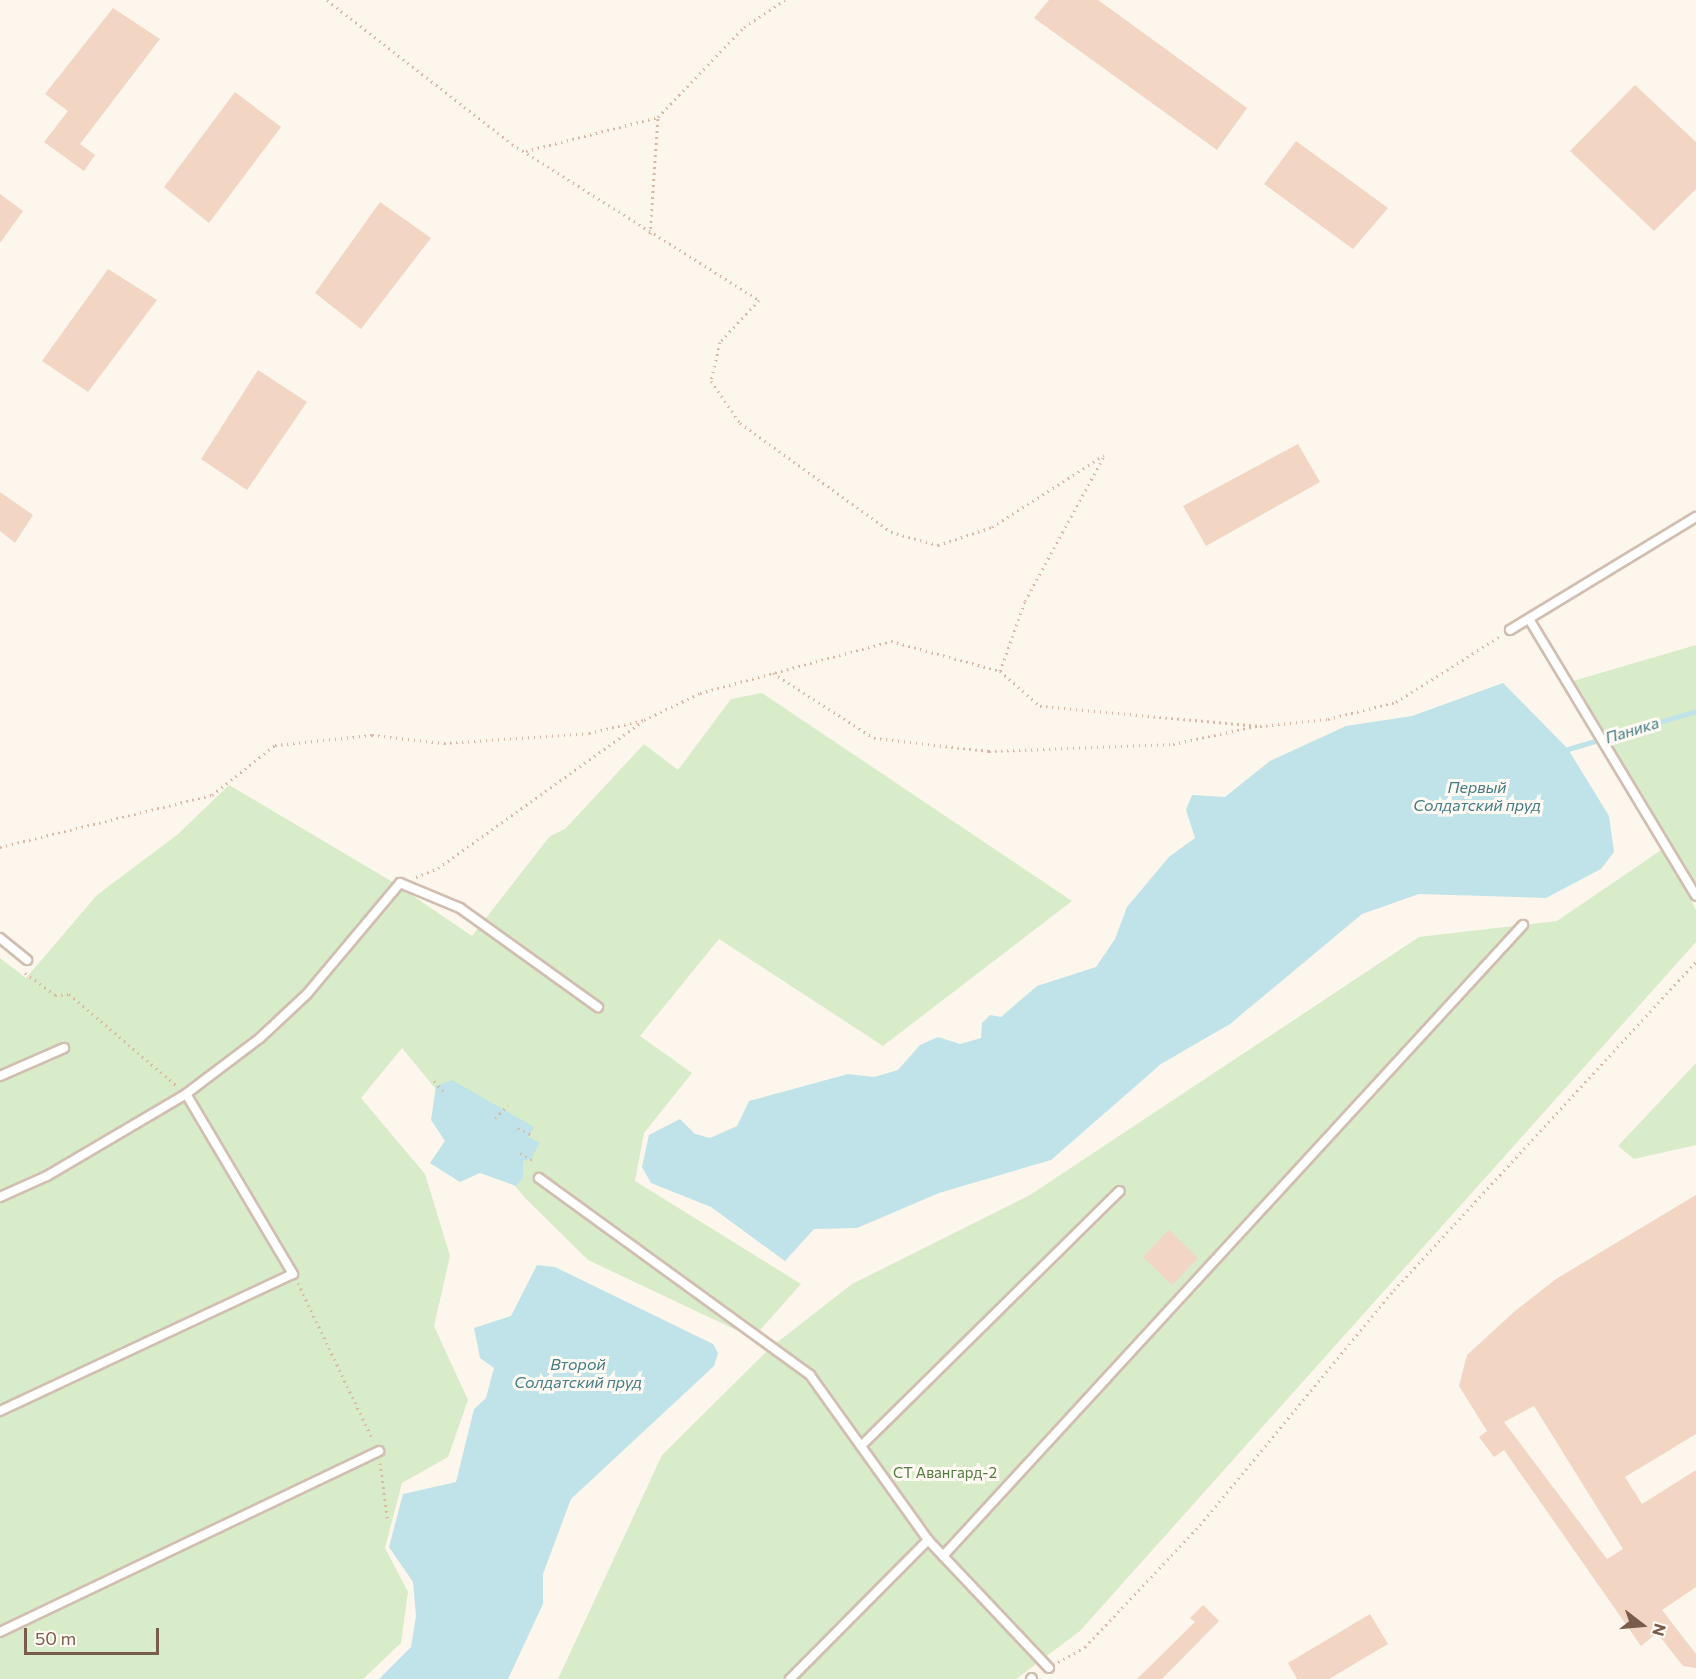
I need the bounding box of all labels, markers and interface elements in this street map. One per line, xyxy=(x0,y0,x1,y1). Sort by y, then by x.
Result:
water label: Паника xyxy=(1603,713,1661,747)
water label: Первый Солдатский пруд xyxy=(1413,777,1541,815)
water label: Второй Солдатский пруд xyxy=(514,1354,642,1392)
park label: СТ Авангард-2 xyxy=(893,1464,997,1482)
north arrow xyxy=(1612,1595,1672,1655)
scale bar xyxy=(27,1616,162,1654)
text: N xyxy=(1649,1622,1671,1638)
text: 50 m xyxy=(35,1627,76,1649)

